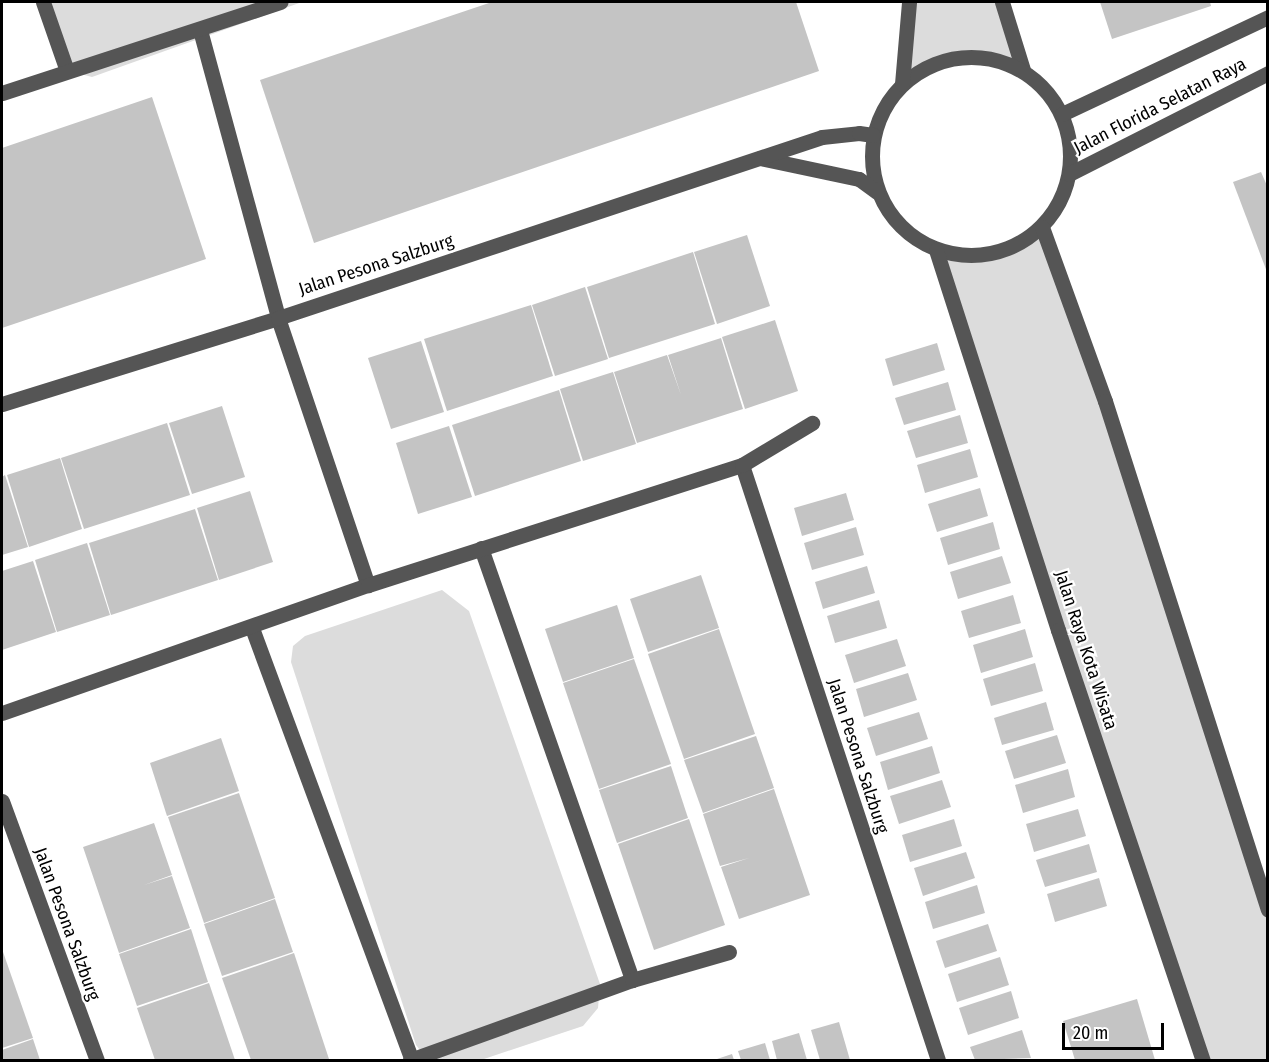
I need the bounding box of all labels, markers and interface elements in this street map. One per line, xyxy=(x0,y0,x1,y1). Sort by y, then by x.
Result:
street label: Jalan Florida Selatan Raya xyxy=(1070,53,1250,159)
street label: Jalan Pesona Salzburg xyxy=(296,230,456,300)
street label: Jalan Raya Kota Wisata xyxy=(1050,568,1122,732)
street label: Jalan Pesona Salzburg xyxy=(823,676,893,836)
street label: Jalan Pesona Salzburg xyxy=(29,845,105,1003)
scale bar xyxy=(1065,1011,1167,1049)
text: 20 m xyxy=(1073,1022,1108,1044)

